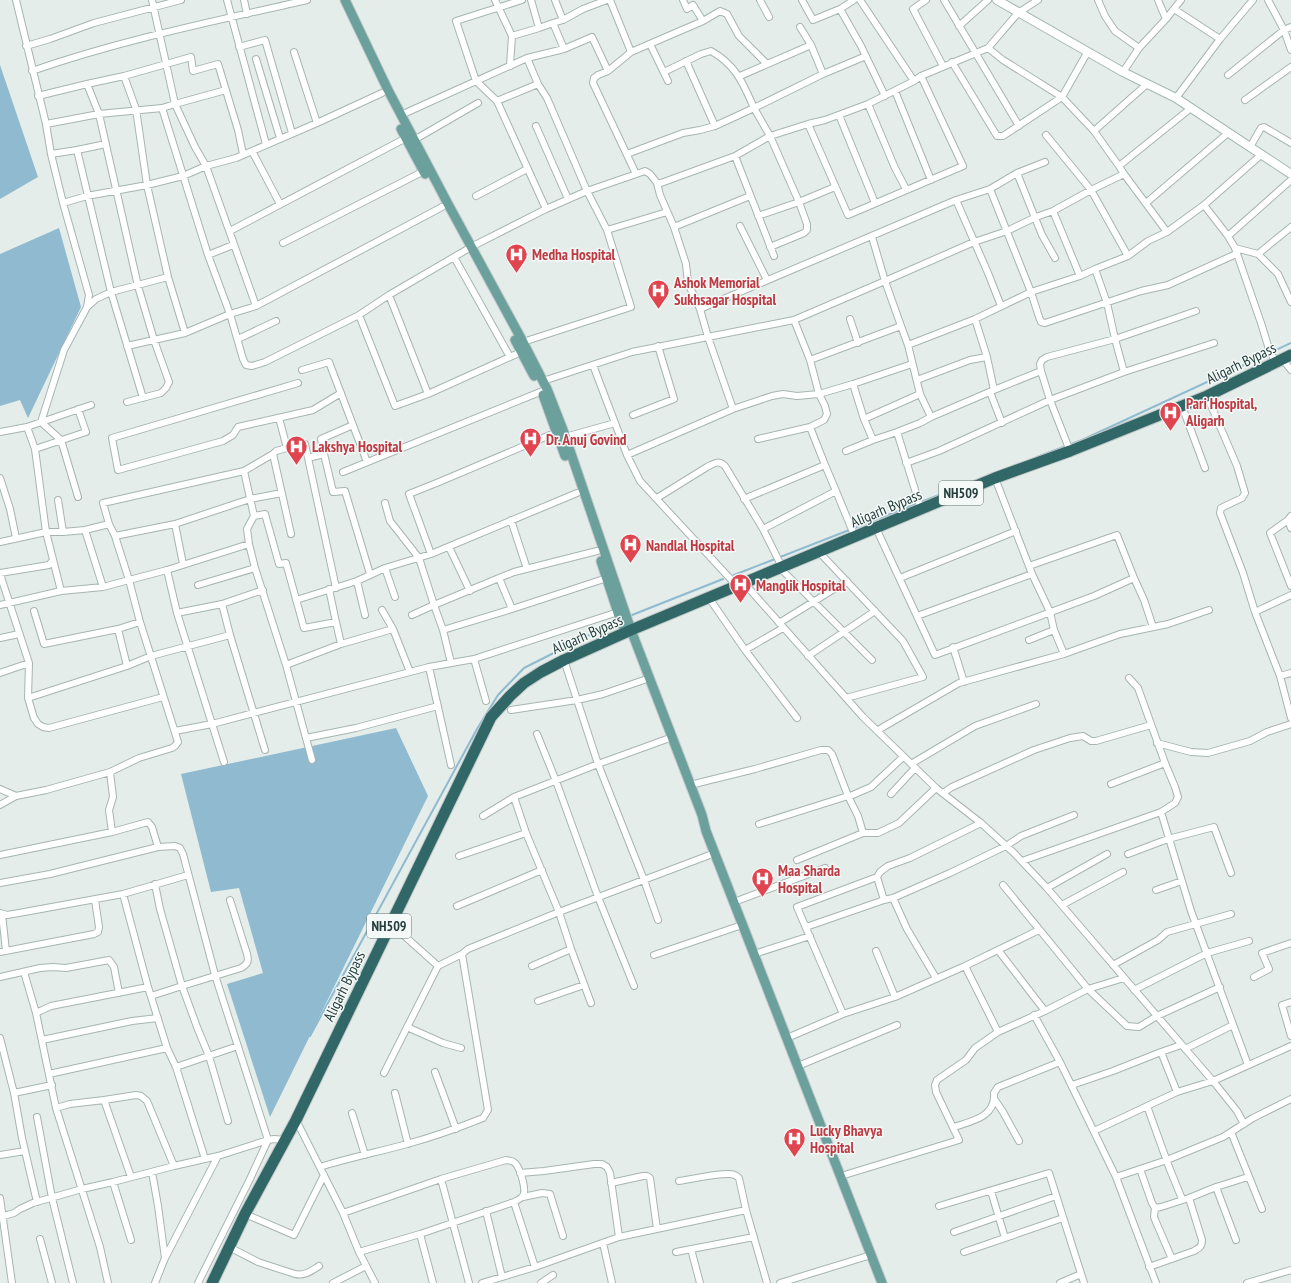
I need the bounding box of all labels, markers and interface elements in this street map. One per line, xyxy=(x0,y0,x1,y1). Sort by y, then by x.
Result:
hospital icon: Medha Hospital xyxy=(503,241,529,274)
place label: Medha Hospital xyxy=(532,245,616,264)
place label: Ashok Memorial Sukhsagar Hospital xyxy=(673,273,777,309)
hospital icon: Ashok Memorial Sukhsagar Hospital xyxy=(646,278,672,311)
street label: Aligarh Bypass xyxy=(1203,338,1279,388)
place label: Pari Hospital, Aligarh xyxy=(1185,394,1257,430)
hospital icon: Pari Hospital, Aligarh xyxy=(1158,399,1184,432)
hospital icon: Dr. Anuj Govind xyxy=(517,426,543,459)
place label: Dr. Anuj Govind xyxy=(546,430,627,449)
hospital icon: Lakshya Hospital xyxy=(283,433,309,466)
place label: Lakshya Hospital xyxy=(312,437,403,456)
road number: NH509 xyxy=(939,481,983,505)
street label: Aligarh Bypass xyxy=(847,484,925,532)
hospital icon: Nandlal Hospital xyxy=(618,532,644,565)
place label: Nandlal Hospital xyxy=(646,536,735,555)
hospital icon: Manglik Hospital xyxy=(727,572,753,605)
place label: Manglik Hospital xyxy=(756,576,846,595)
street label: Aligarh Bypass xyxy=(549,610,625,658)
place label: Maa Sharda Hospital xyxy=(778,861,840,897)
hospital icon: Maa Sharda Hospital xyxy=(749,866,775,899)
road number: NH509 xyxy=(367,914,411,938)
street label: Aligarh Bypass xyxy=(319,948,369,1024)
place label: Lucky Bhavya Hospital xyxy=(810,1121,882,1157)
hospital icon: Lucky Bhavya Hospital xyxy=(782,1126,808,1159)

